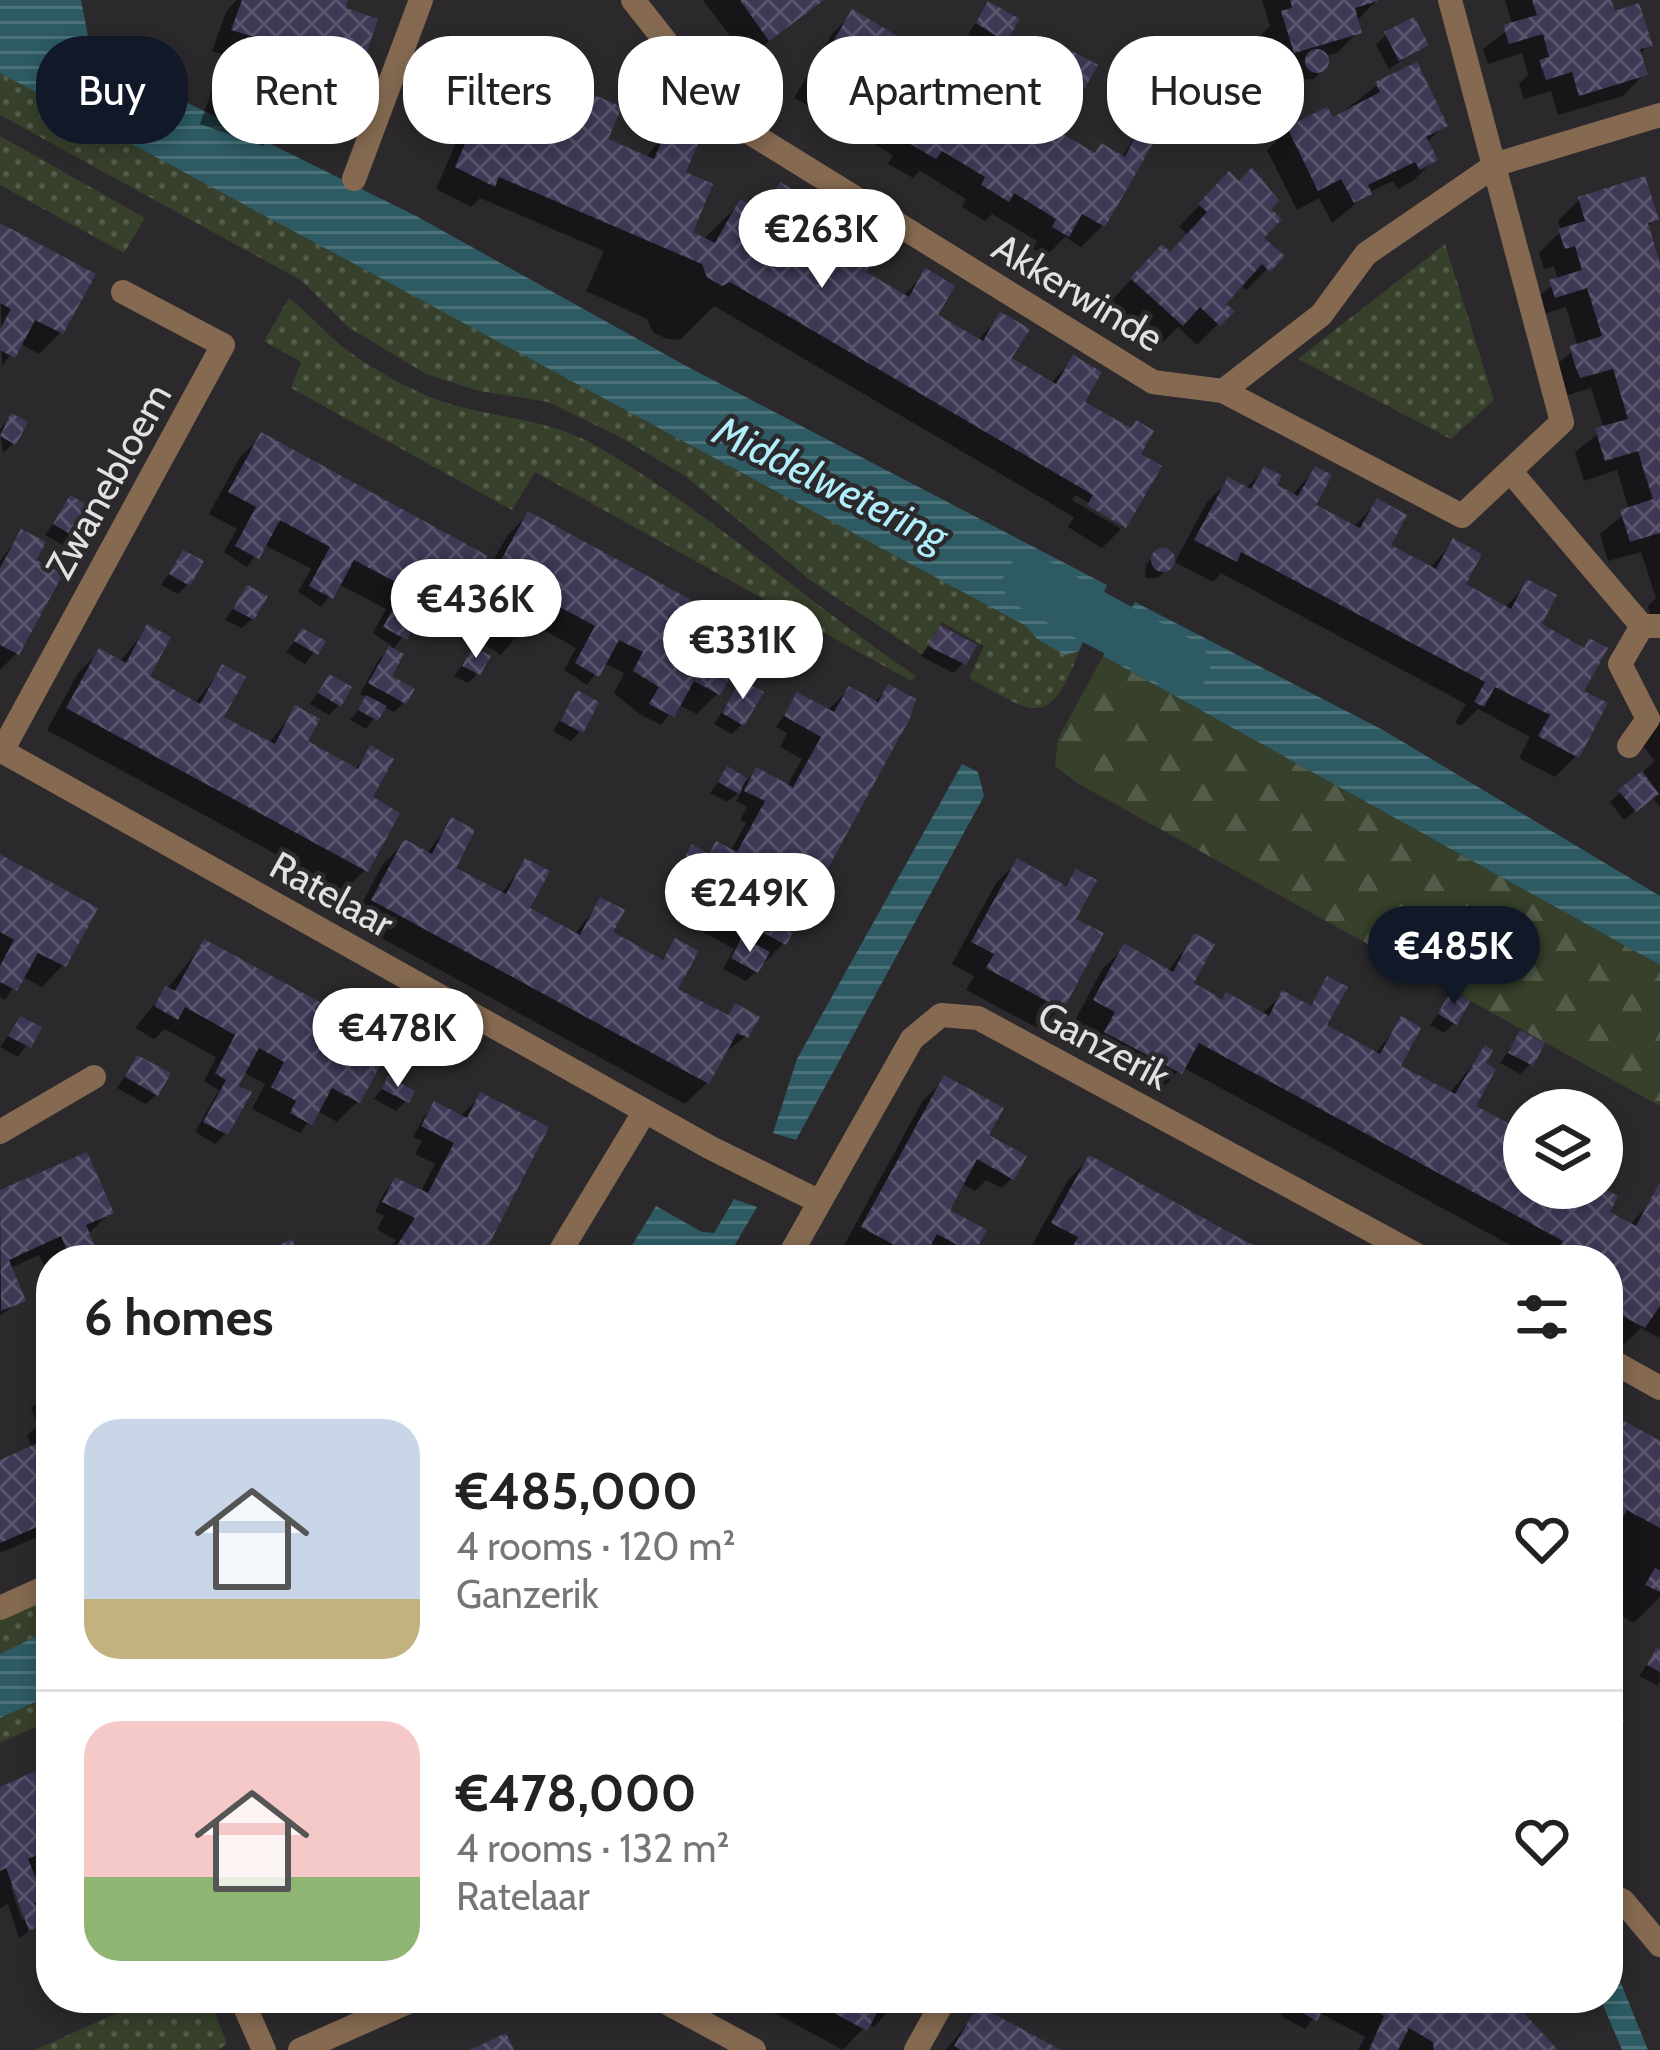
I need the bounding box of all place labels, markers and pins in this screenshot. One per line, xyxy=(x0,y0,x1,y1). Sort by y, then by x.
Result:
pin: €263K xyxy=(738,189,906,291)
pin: €436K xyxy=(392,559,560,661)
pin: €331K xyxy=(659,600,827,702)
pin: €249K xyxy=(666,853,834,955)
pin: €485K xyxy=(1370,906,1538,1008)
pin: €478K xyxy=(314,988,482,1090)

